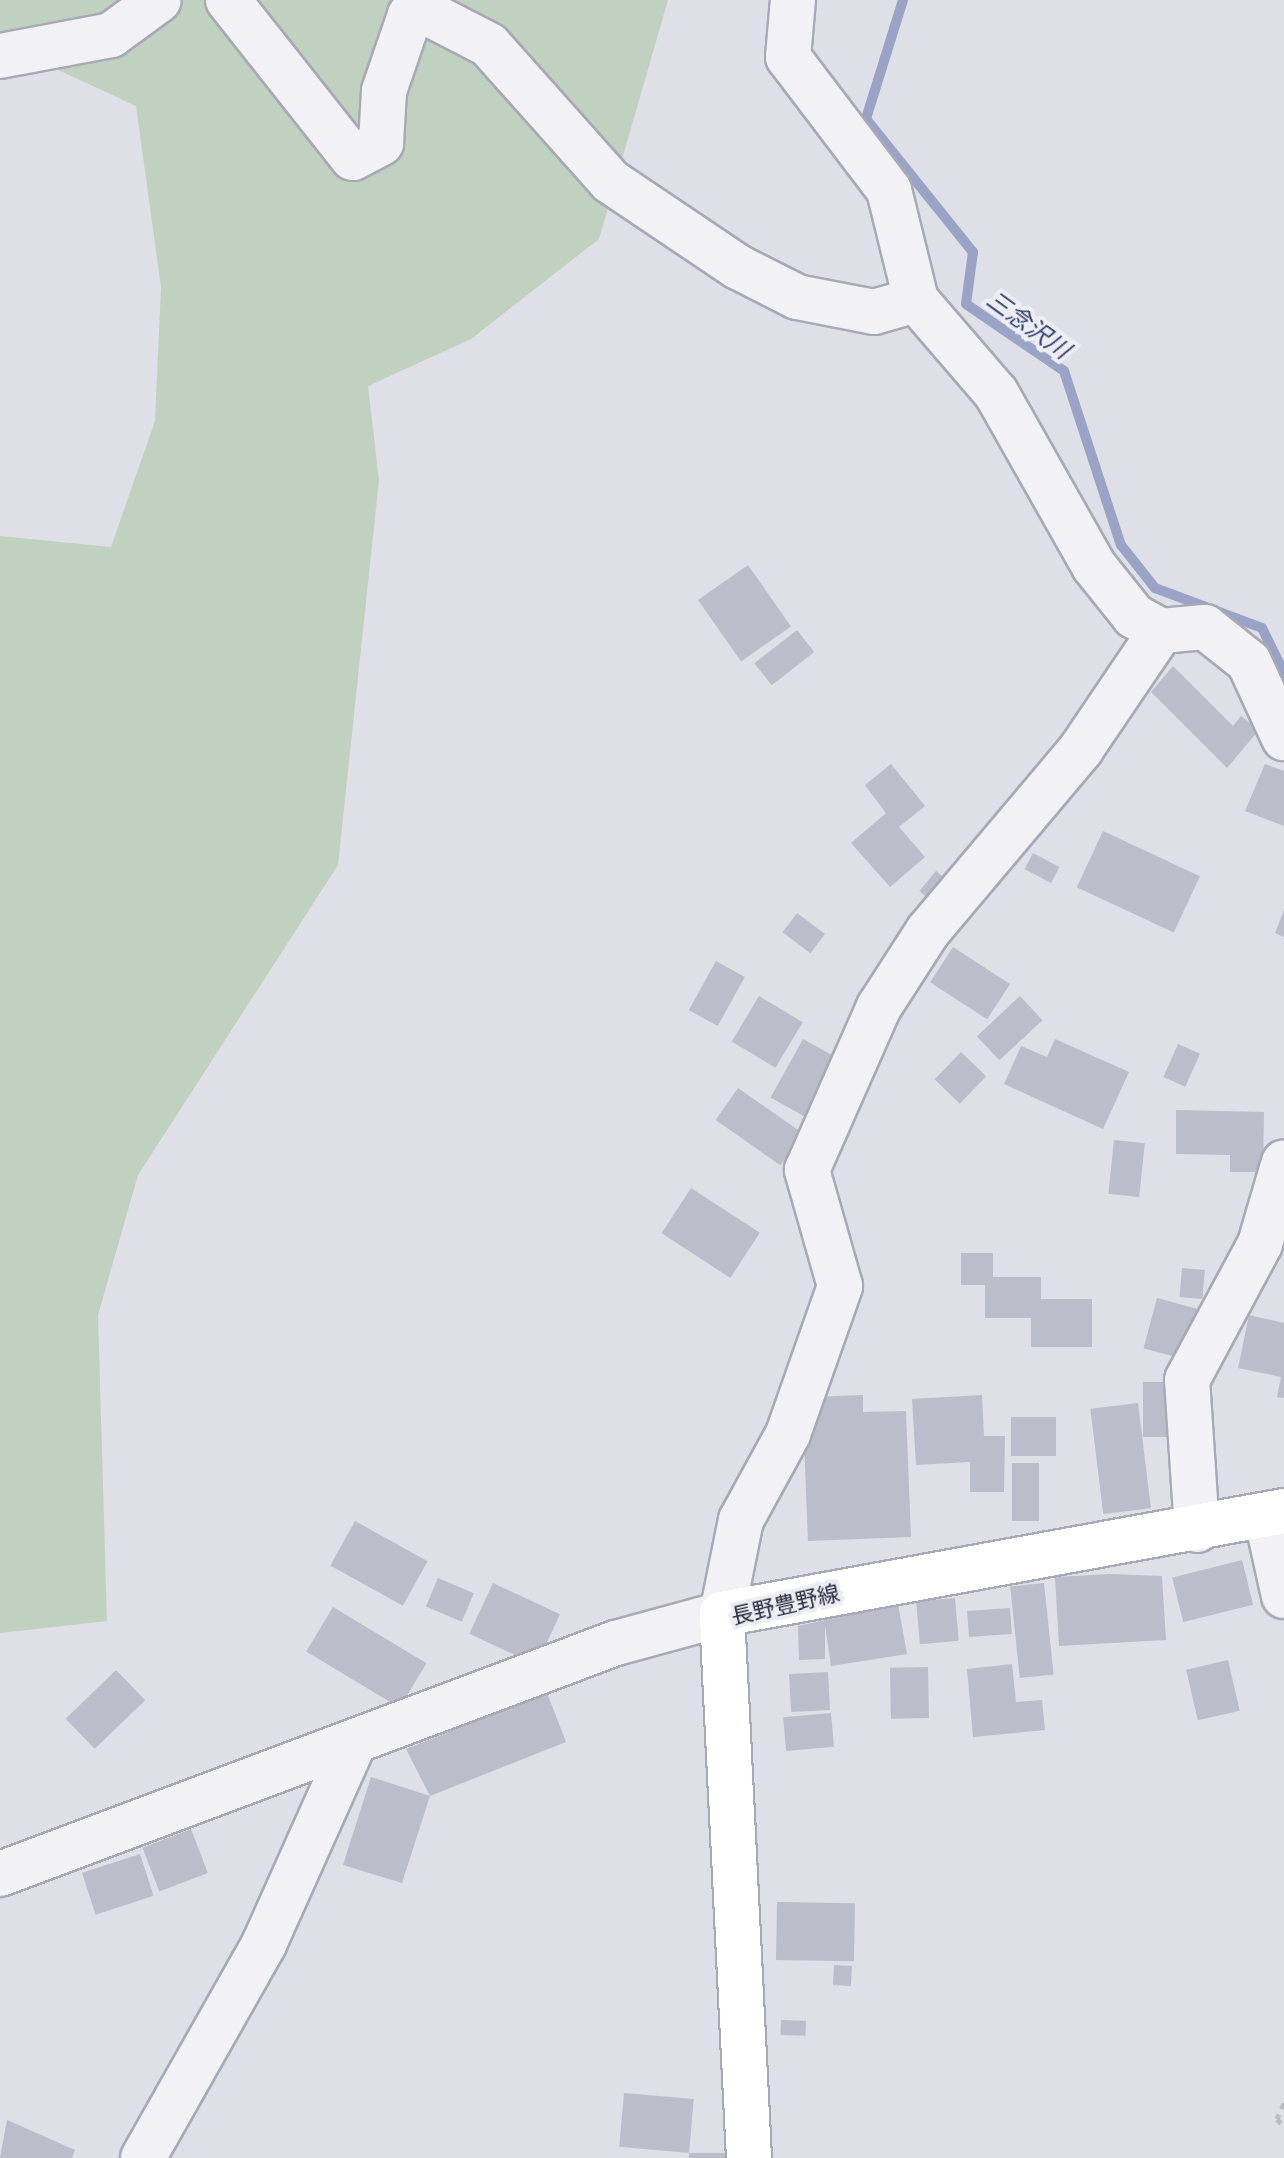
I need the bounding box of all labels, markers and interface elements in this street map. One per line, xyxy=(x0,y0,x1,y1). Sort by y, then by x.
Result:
water label: 三念沢川 xyxy=(982,284,1076,364)
street label: 長野豊野線 xyxy=(728,1579,842,1629)

